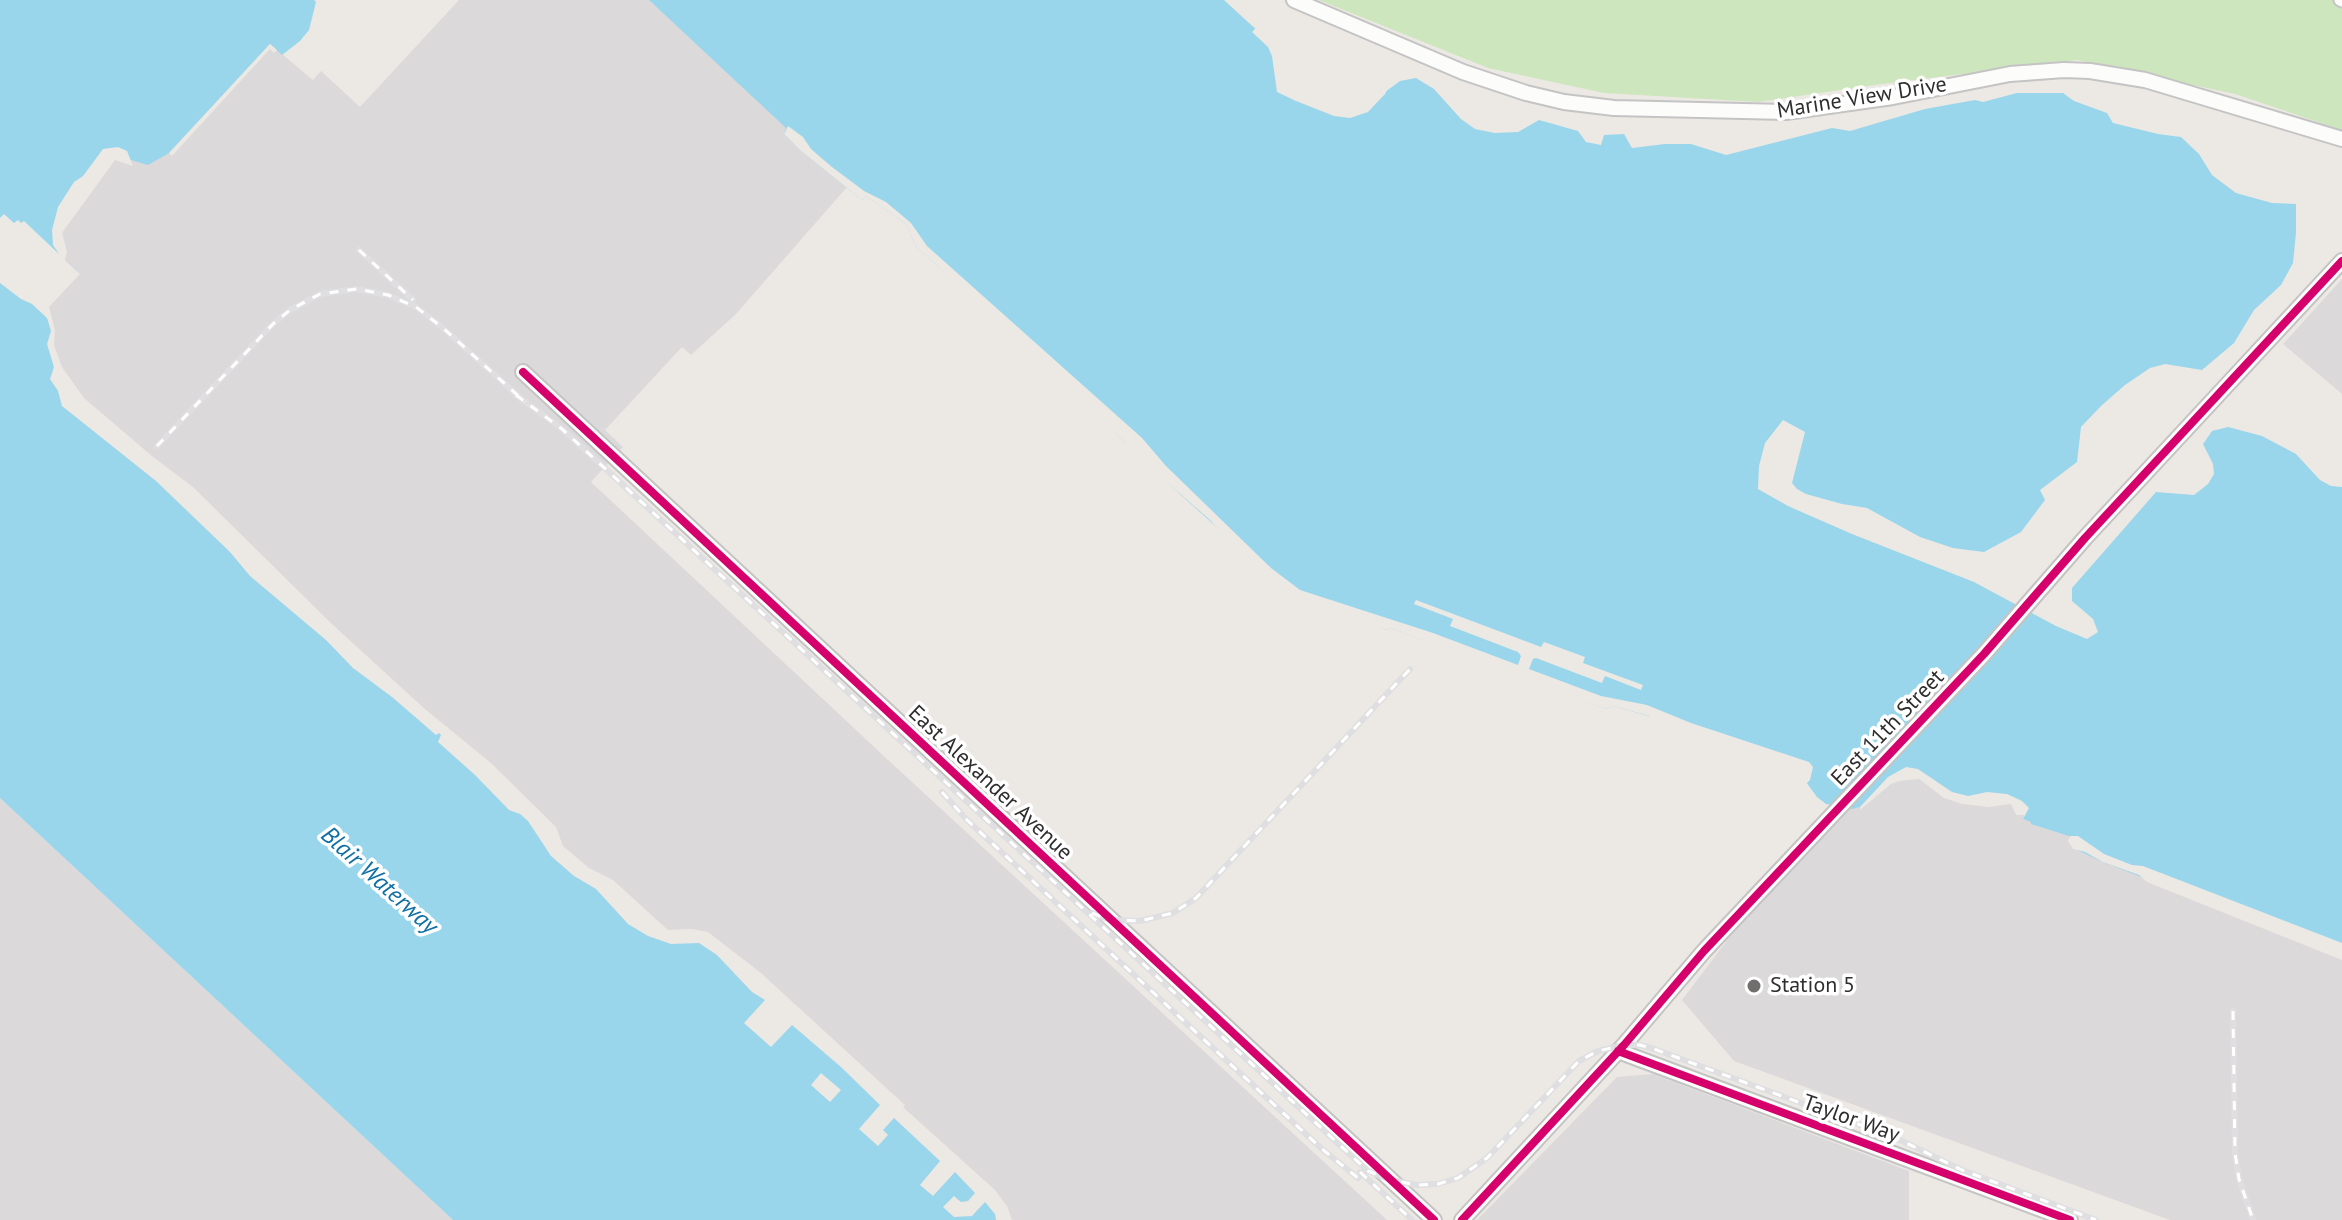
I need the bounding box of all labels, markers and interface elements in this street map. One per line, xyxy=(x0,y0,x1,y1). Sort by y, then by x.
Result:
street label: Marine View Drive xyxy=(1775,72,1949,124)
street label: East 11th Street xyxy=(1826,665,1950,791)
street label: East Alexander Avenue xyxy=(903,700,1077,866)
water label: Blair Waterway xyxy=(315,821,443,941)
place label: Station 5 xyxy=(1770,973,1855,999)
marker: Station 5 xyxy=(1745,977,1763,995)
street label: Taylor Way xyxy=(1799,1089,1903,1149)

